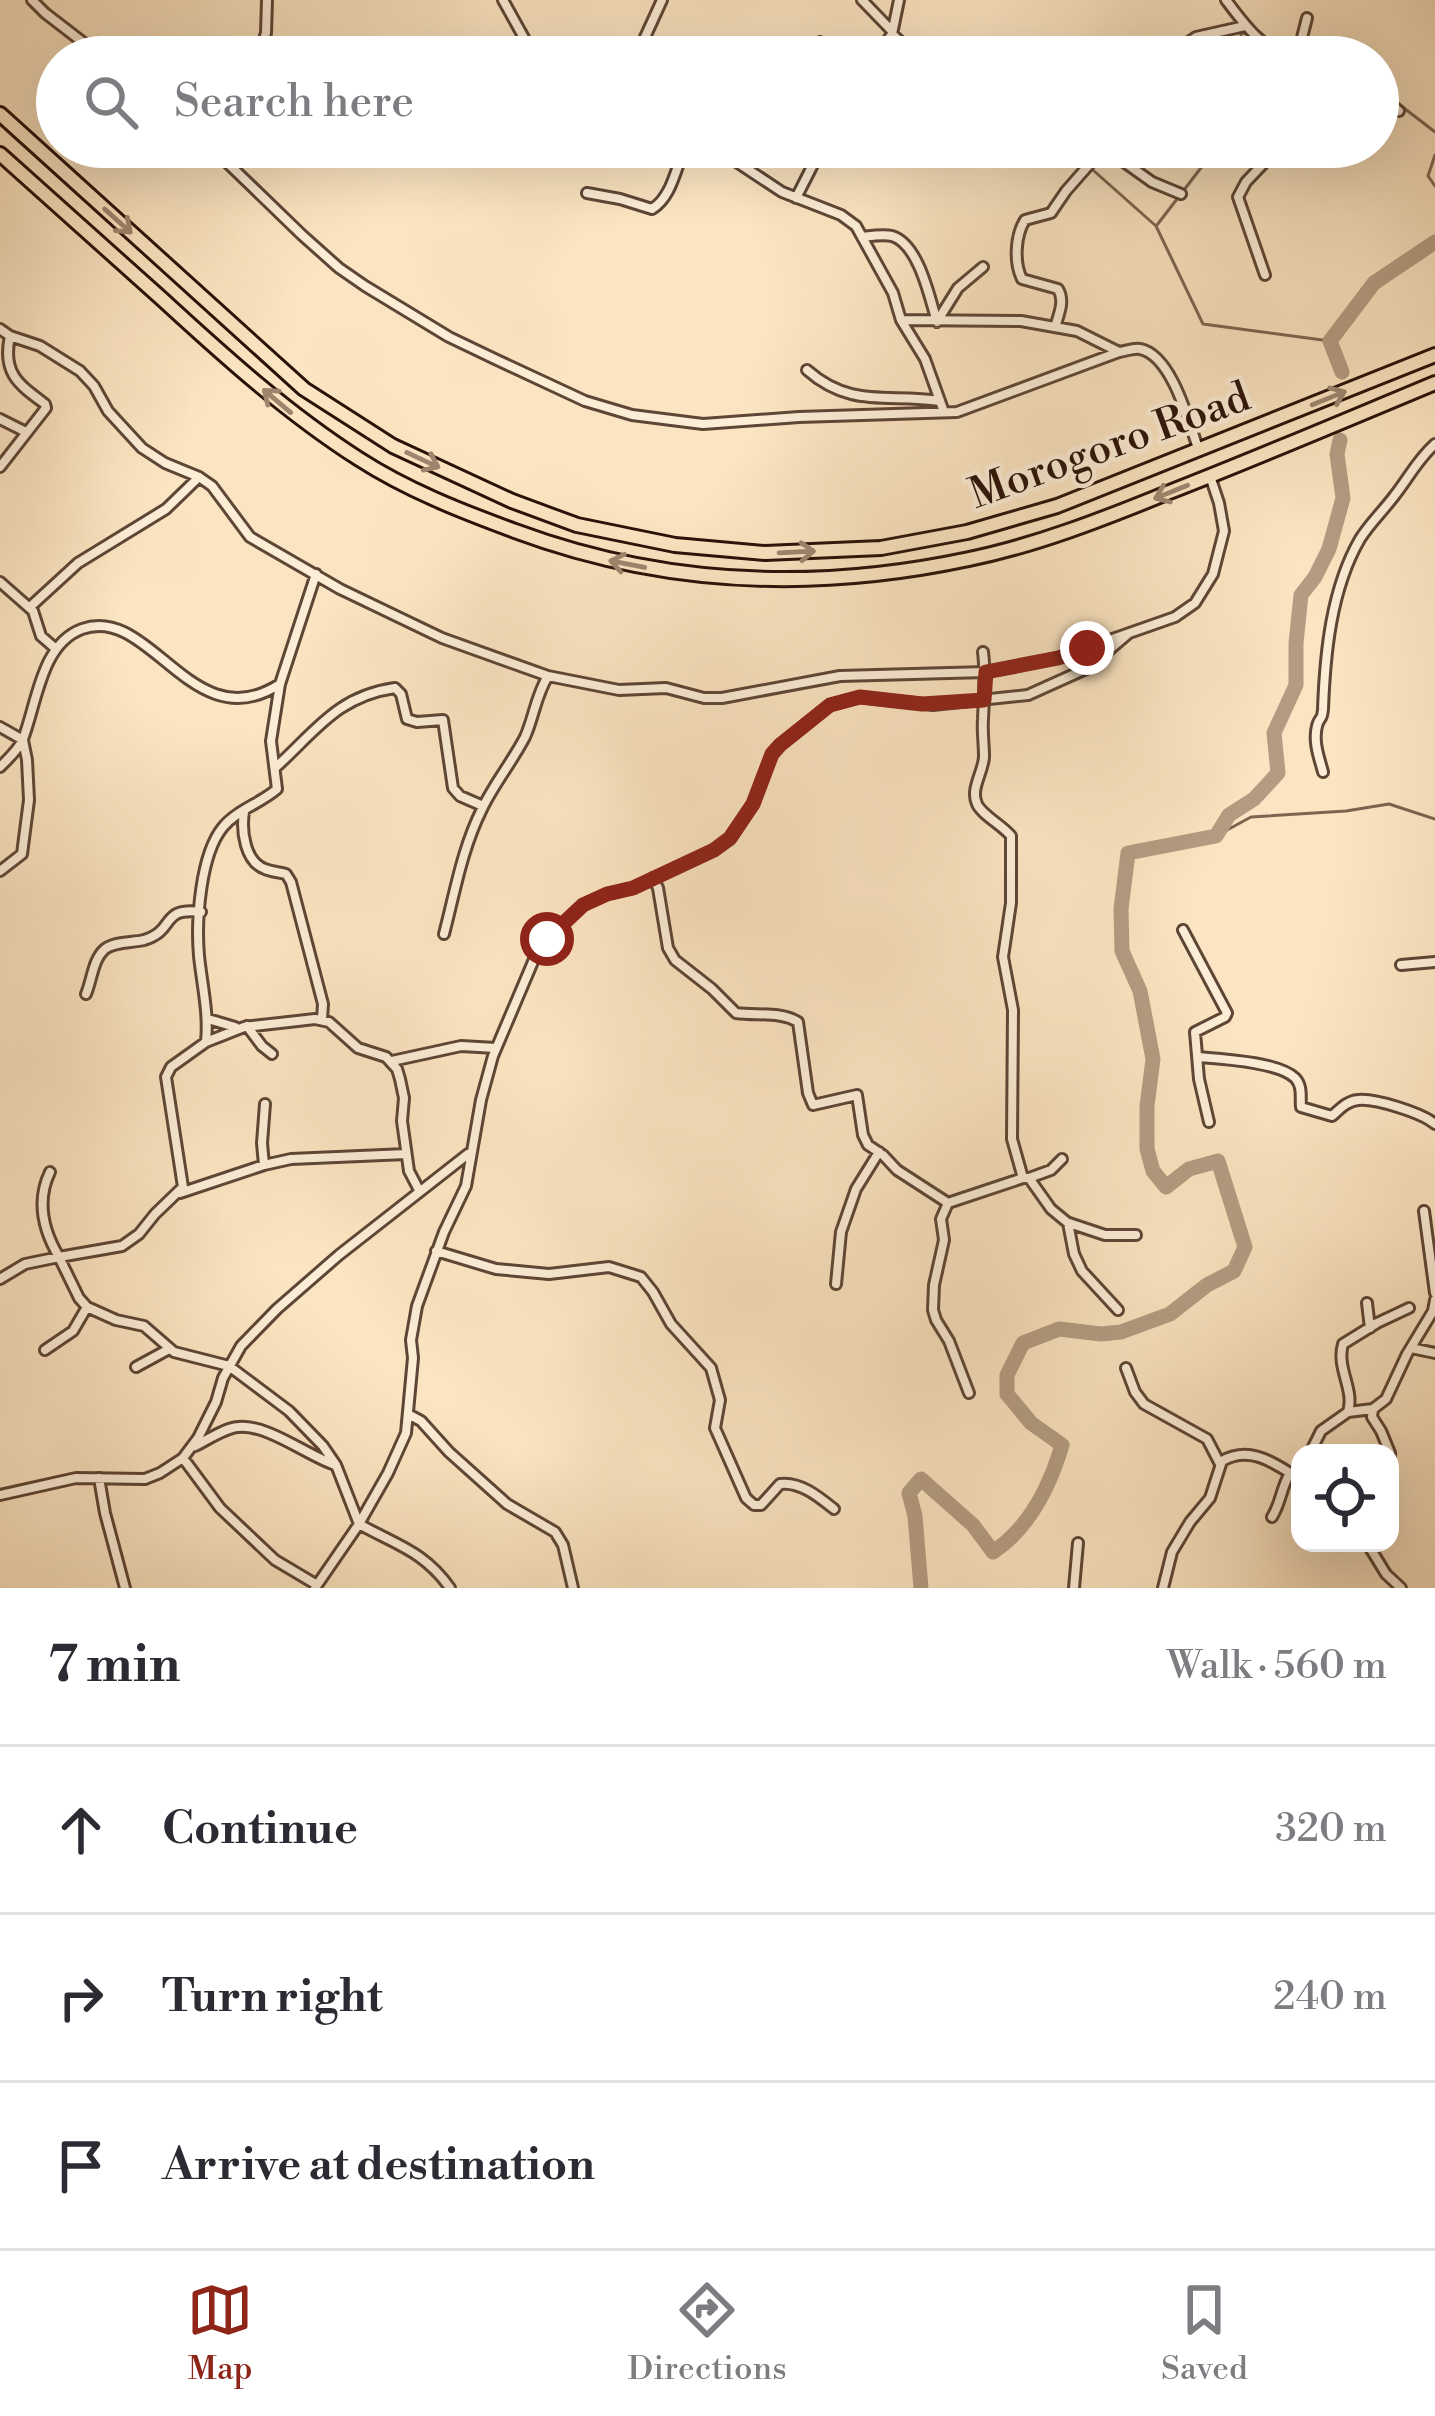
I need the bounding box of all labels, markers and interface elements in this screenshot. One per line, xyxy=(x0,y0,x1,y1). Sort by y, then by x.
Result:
search box xyxy=(36,36,1399,168)
icon: search xyxy=(78,69,144,135)
text: Search here xyxy=(174,74,414,131)
one-way arrow xyxy=(102,206,133,234)
street label: Morogoro Road xyxy=(962,371,1258,523)
one-way arrow xyxy=(1310,385,1347,407)
one-way arrow xyxy=(262,388,294,414)
one-way arrow xyxy=(404,450,440,472)
one-way arrow xyxy=(1154,482,1191,504)
one-way arrow xyxy=(777,540,816,563)
one-way arrow xyxy=(609,552,648,574)
route end xyxy=(1060,621,1114,675)
route start xyxy=(520,912,574,966)
map controls xyxy=(1291,1444,1399,1552)
button: locate xyxy=(1291,1444,1399,1552)
text: 7 min xyxy=(48,1634,180,1698)
text: Walk · 560 m xyxy=(1167,1642,1387,1691)
icon: ahead xyxy=(48,1797,114,1863)
text: Continue xyxy=(162,1801,358,1858)
text: 320 m xyxy=(1275,1805,1387,1854)
icon: right xyxy=(48,1965,114,2031)
text: Turn right xyxy=(162,1969,383,2026)
text: 240 m xyxy=(1273,1973,1387,2022)
icon: arrive xyxy=(48,2133,114,2199)
text: Arrive at destination xyxy=(162,2137,595,2194)
tab: Map xyxy=(187,2277,253,2390)
tab: Directions xyxy=(628,2277,787,2390)
tab: Saved xyxy=(1161,2277,1248,2390)

